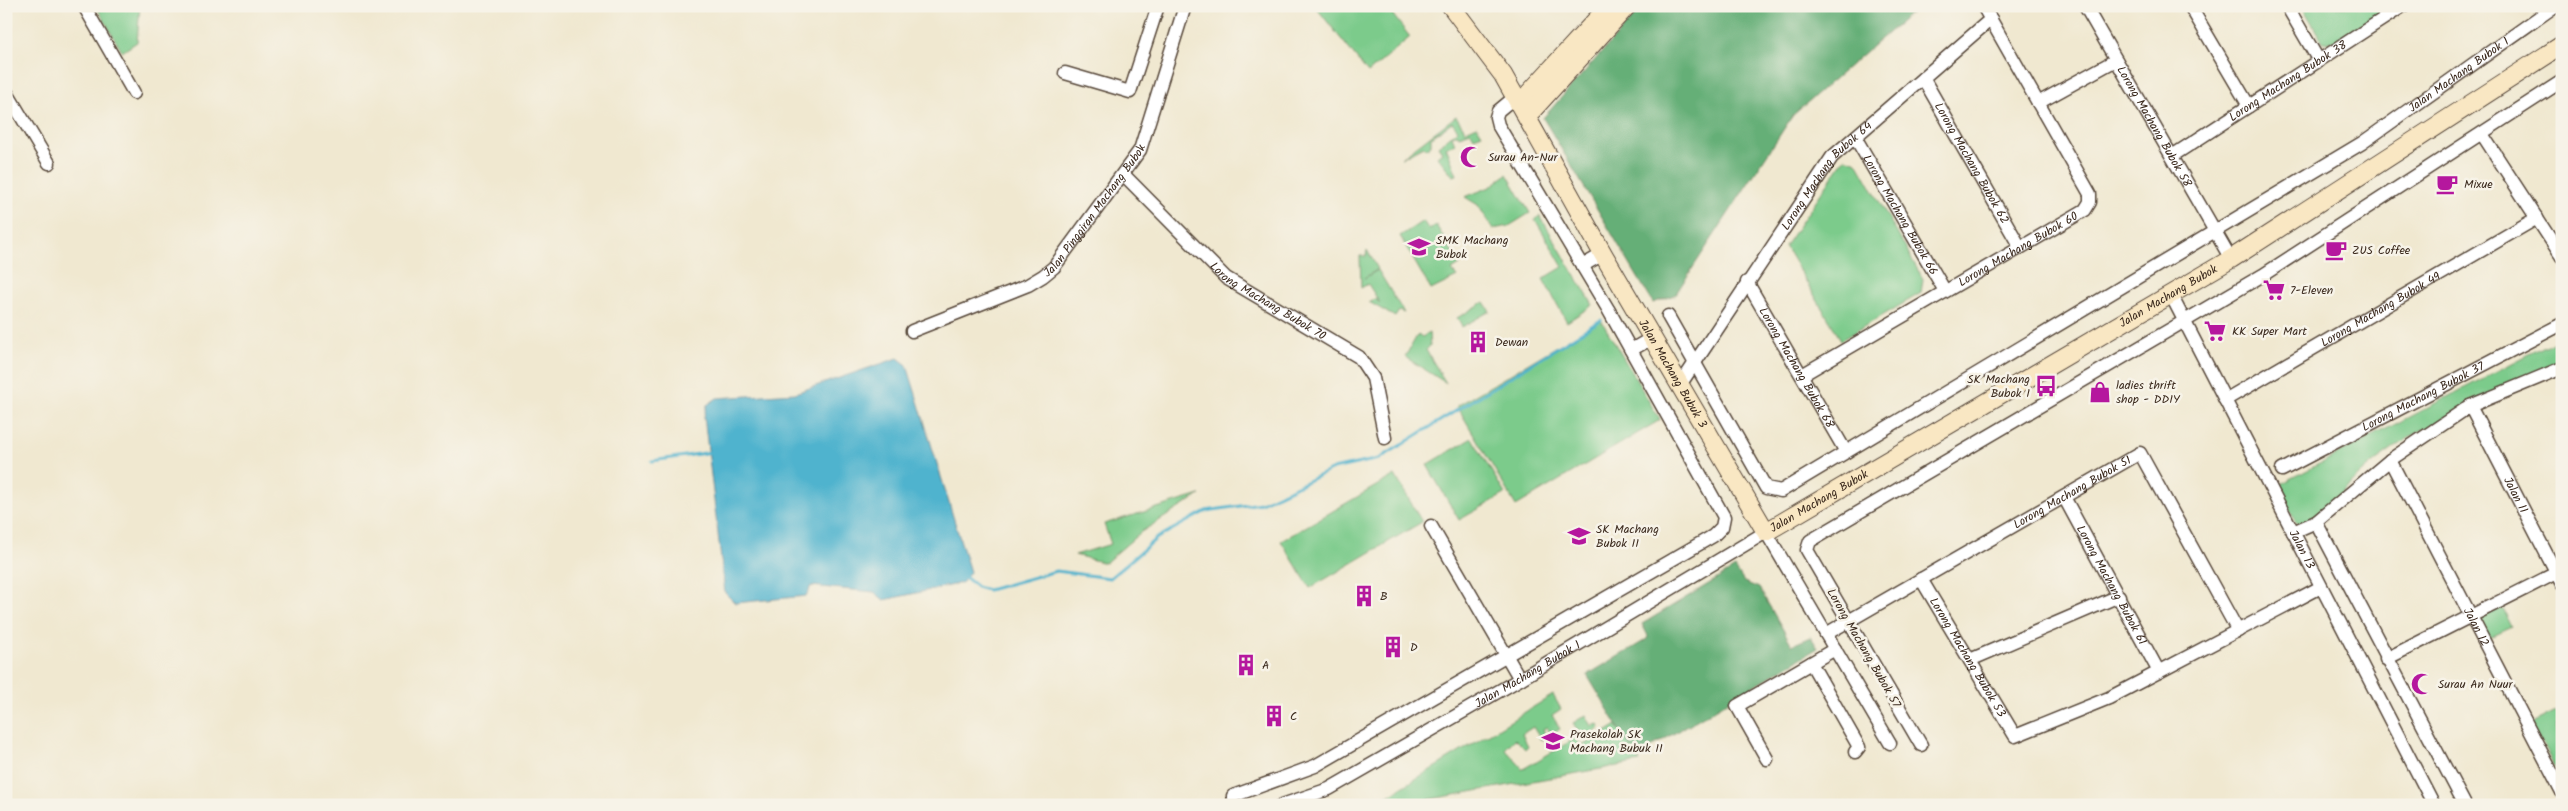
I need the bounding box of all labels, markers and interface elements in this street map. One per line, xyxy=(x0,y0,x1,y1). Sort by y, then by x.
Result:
street label: Jalan Machang Bubok 1 xyxy=(2405,32,2514,117)
street label: Lorong Machang Bubok 38 xyxy=(2225,35,2352,127)
street label: Lorong Machang Bubok 58 xyxy=(2112,63,2197,191)
street label: Lorong Machang Bubok 62 xyxy=(1929,99,2014,227)
street label: Lorong Machang Bubok 64 xyxy=(1777,117,1877,234)
street label: Jalan Pinggiran Machang Bubok xyxy=(1039,142,1151,282)
mosque icon: Surau An-Nur xyxy=(1458,144,1484,170)
place label: Surau An-Nur xyxy=(1488,148,1558,167)
street label: Lorong Machang Bubok 66 xyxy=(1857,151,1943,279)
cafe icon: Mixue xyxy=(2434,171,2460,197)
place label: Mixue xyxy=(2464,175,2493,194)
street label: Lorong Machang Bubok 60 xyxy=(1955,207,2082,292)
place label: SMK Machang Bubok xyxy=(1436,231,1509,264)
school or university icon: SMK Machang Bubok xyxy=(1406,234,1432,260)
cafe icon: ZUS Coffee xyxy=(2323,237,2349,263)
place label: ZUS Coffee xyxy=(2352,241,2411,260)
street label: Lorong Machang Bubok 70 xyxy=(1205,258,1330,345)
street label: Jalan Machang Bubok xyxy=(2116,260,2222,333)
street label: Lorong Machang Bubok 49 xyxy=(2317,267,2444,352)
supermarket icon: 7-Eleven xyxy=(2261,277,2287,303)
place label: 7-Eleven xyxy=(2290,281,2333,300)
street label: Lorong Machang Bubok 68 xyxy=(1754,304,1840,433)
street label: Jalan Machang Bubuk 3 xyxy=(1633,316,1712,432)
supermarket icon: KK Super Mart xyxy=(2202,318,2228,344)
place label: KK Super Mart xyxy=(2232,322,2307,341)
building icon: Dewan xyxy=(1465,329,1491,355)
place label: Dewan xyxy=(1495,333,1528,352)
street label: Lorong Machang Bubok 37 xyxy=(2359,357,2488,437)
place label: SK Machang Bubok I xyxy=(1967,370,2030,403)
bus stop icon: SK Machang Bubok I xyxy=(2033,373,2059,399)
place label: ladies thrift shop - DDIY xyxy=(2116,376,2181,409)
shop icon: ladies thrift shop - DDIY xyxy=(2087,379,2113,405)
street label: Lorong Machang Bubok 51 xyxy=(2010,451,2135,534)
street label: Jalan Machang Bubok xyxy=(1766,465,1872,538)
street label: Jalan 11 xyxy=(2498,474,2533,517)
place label: SK Machang Bubok II xyxy=(1596,520,1659,553)
street label: Lorong Machang Bubok 61 xyxy=(2071,522,2152,649)
school or university icon: SK Machang Bubok II xyxy=(1566,523,1592,549)
street label: Jalan 13 xyxy=(2284,527,2320,572)
building icon: B xyxy=(1351,583,1377,609)
street label: Lorong Machang Bubok 57 xyxy=(1822,585,1906,712)
place label: B xyxy=(1380,587,1388,606)
street label: Lorong Machang Bubok 53 xyxy=(1924,594,2011,721)
street label: Jalan 12 xyxy=(2458,604,2494,650)
building icon: D xyxy=(1380,634,1406,660)
street label: Jalan Machang Bubok 1 xyxy=(1471,636,1584,713)
place label: D xyxy=(1410,638,1418,657)
building icon: A xyxy=(1233,652,1259,678)
place label: A xyxy=(1262,656,1269,675)
mosque icon: Surau An Nuur xyxy=(2409,671,2435,697)
place label: Surau An Nuur xyxy=(2438,675,2514,694)
building icon: C xyxy=(1261,703,1287,729)
place label: C xyxy=(1290,707,1297,726)
place label: Prasekolah SK Machang Bubuk II xyxy=(1570,725,1663,758)
school or university icon: Prasekolah SK Machang Bubuk II xyxy=(1540,728,1566,754)

